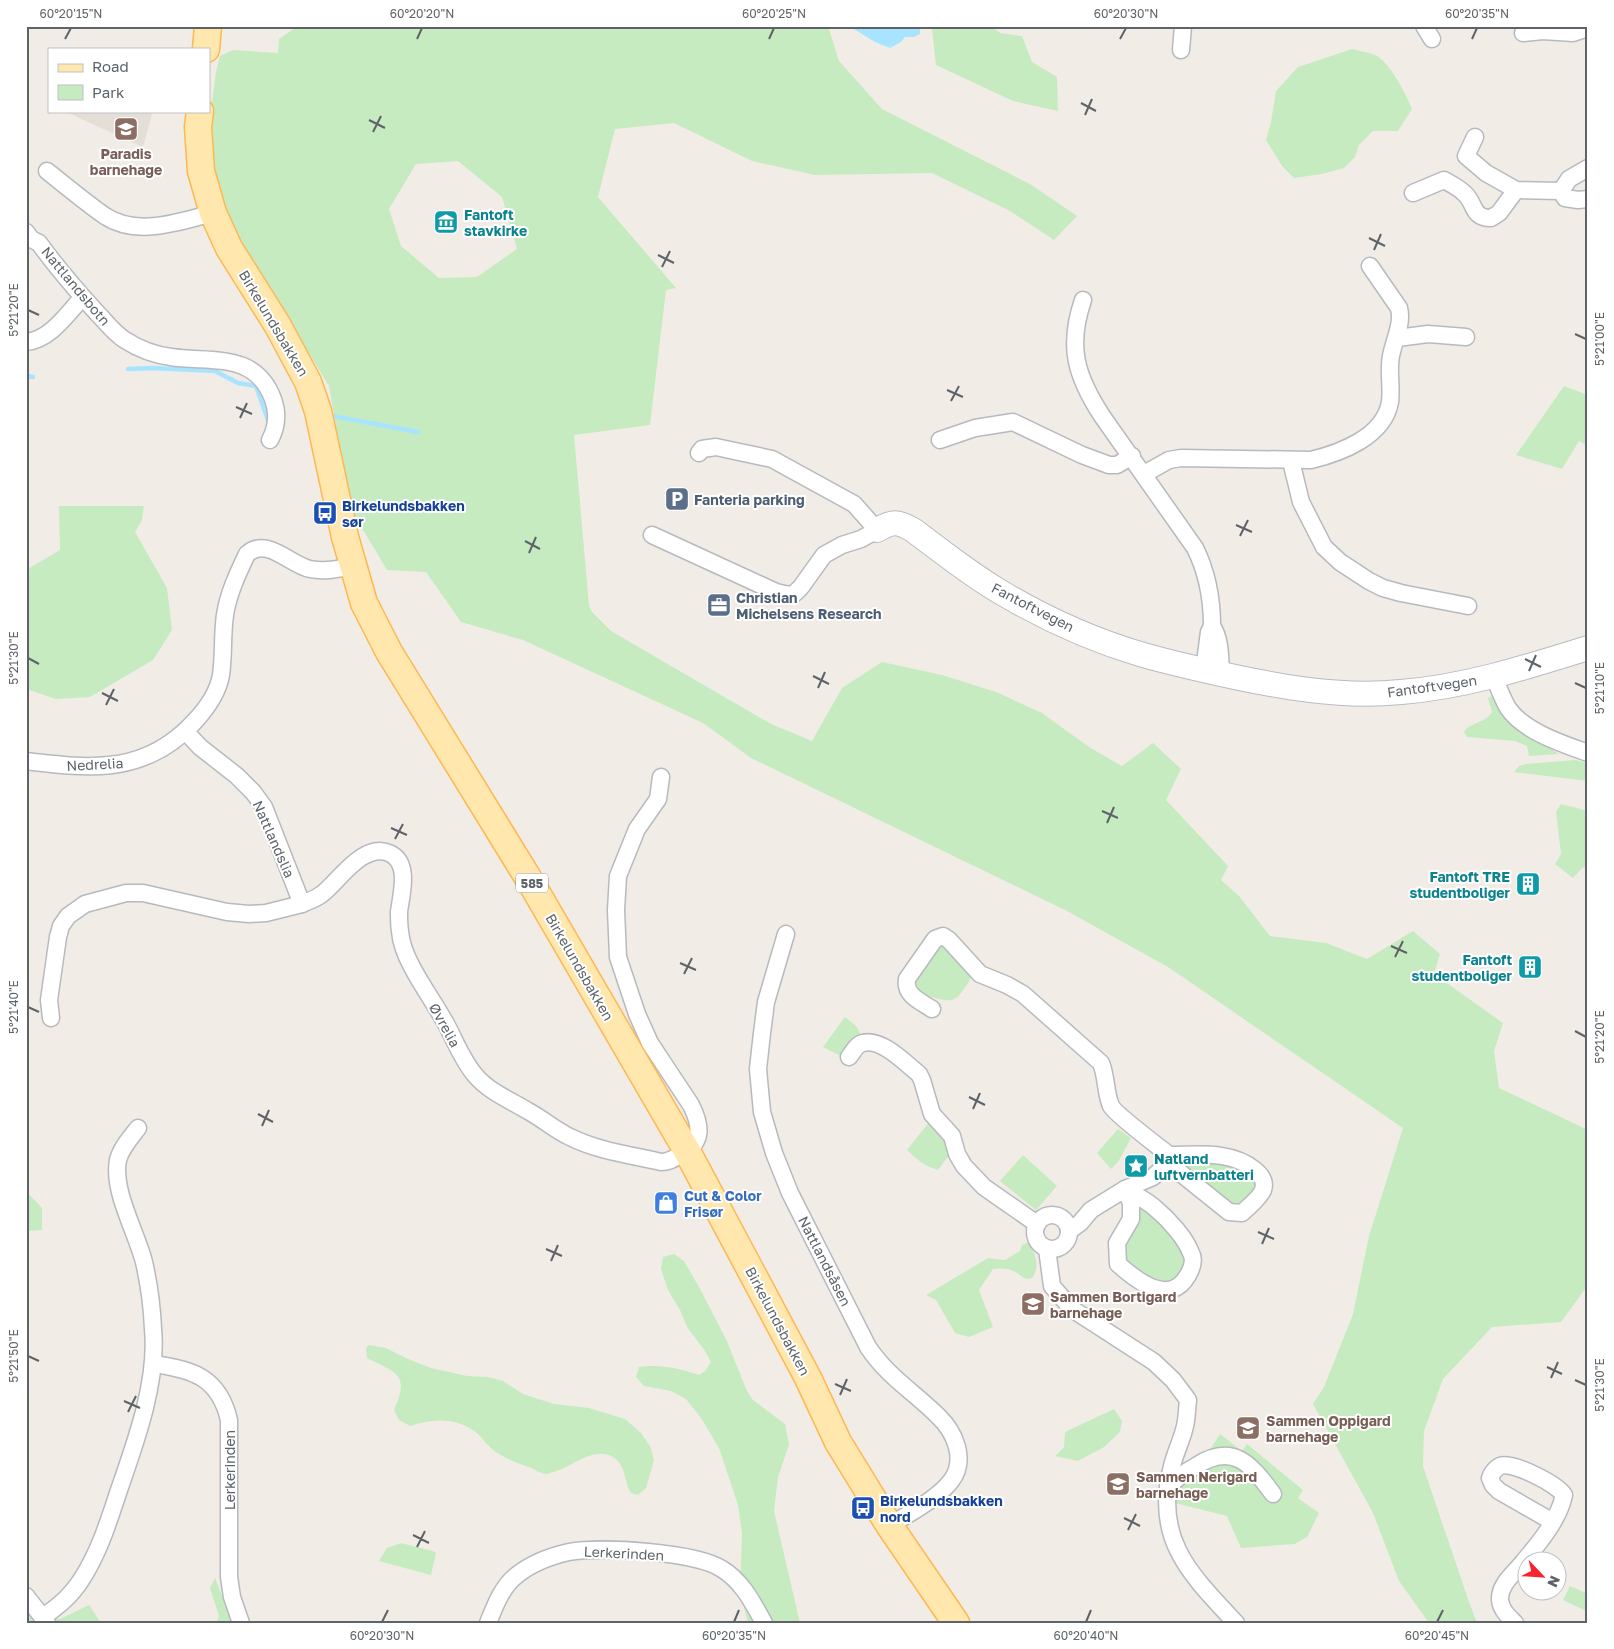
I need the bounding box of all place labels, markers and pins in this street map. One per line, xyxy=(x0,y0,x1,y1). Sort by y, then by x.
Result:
school or university icon: Paradis barnehage xyxy=(113,116,139,142)
place label: Paradis barnehage xyxy=(90,145,162,178)
place label: Fantoft stavkirke xyxy=(464,206,527,239)
museum icon: Fantoft stavkirke xyxy=(433,209,459,235)
parking icon: Fanteria parking xyxy=(664,486,690,512)
place label: Fanteria parking xyxy=(694,491,805,508)
place label: Birkelundsbakken sør xyxy=(342,497,465,530)
bus stop icon: Birkelundsbakken sør xyxy=(312,500,338,526)
place label: Christian Michelsens Research xyxy=(736,589,881,622)
office icon: Christian Michelsens Research xyxy=(706,592,732,618)
place label: Fantoft TRE studentboliger xyxy=(1409,868,1511,901)
building icon: Fantoft TRE studentboliger xyxy=(1515,871,1541,897)
place label: Fantoft studentboliger xyxy=(1411,951,1513,984)
building icon: Fantoft studentboliger xyxy=(1517,954,1543,980)
place label: Natland luftvernbatteri xyxy=(1154,1150,1254,1183)
place icon: Natland luftvernbatteri xyxy=(1123,1153,1149,1179)
place label: Cut & Color Frisør xyxy=(684,1187,762,1220)
shop icon: Cut & Color Frisør xyxy=(653,1190,679,1216)
place label: Sammen Bortigard barnehage xyxy=(1050,1288,1176,1321)
school or university icon: Sammen Bortigard barnehage xyxy=(1020,1291,1046,1317)
place label: Sammen Oppigard barnehage xyxy=(1266,1412,1391,1445)
school or university icon: Sammen Oppigard barnehage xyxy=(1235,1415,1261,1441)
place label: Sammen Nerigard barnehage xyxy=(1136,1468,1257,1501)
school or university icon: Sammen Nerigard barnehage xyxy=(1105,1471,1131,1497)
place label: Birkelundsbakken nord xyxy=(880,1492,1003,1525)
bus stop icon: Birkelundsbakken nord xyxy=(850,1495,876,1521)

